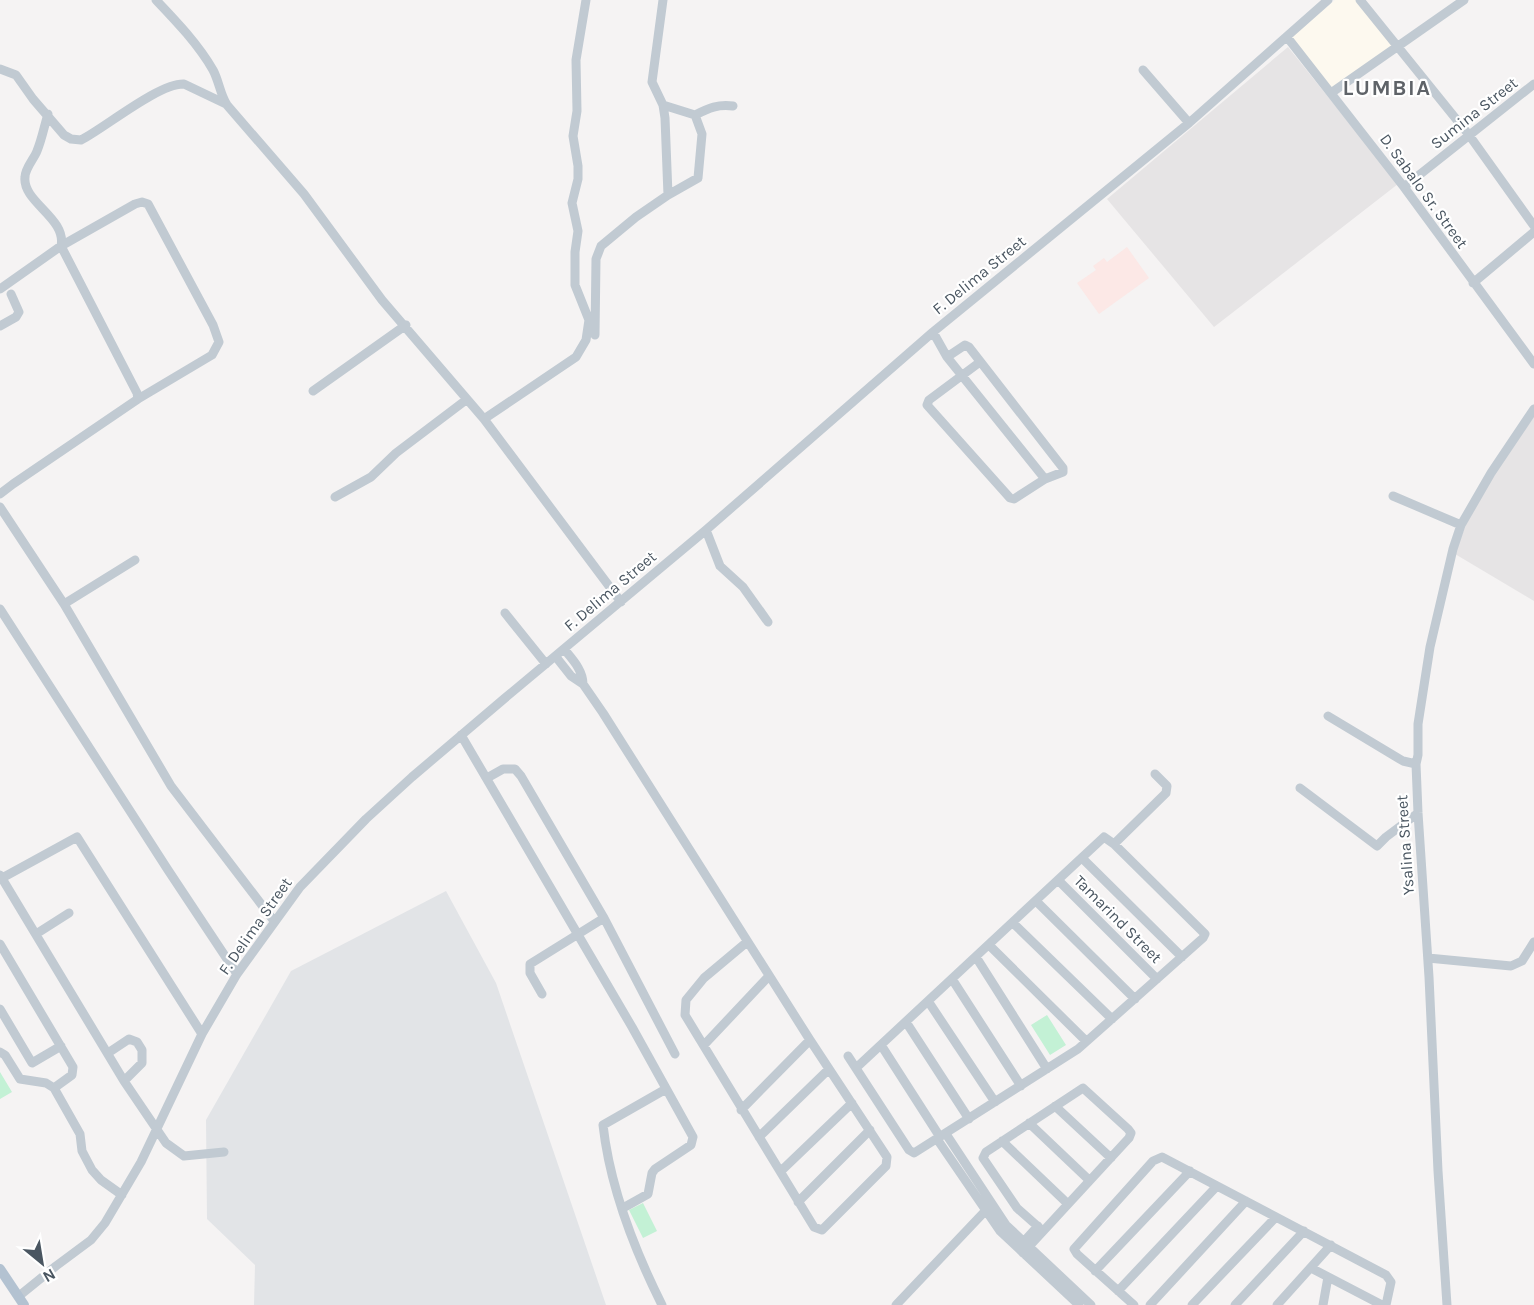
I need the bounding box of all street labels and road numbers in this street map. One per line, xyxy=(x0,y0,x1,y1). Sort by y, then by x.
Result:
street label: Sumina Street xyxy=(1427,73,1521,153)
street label: D. Sabalo Sr. Street xyxy=(1376,130,1472,252)
street label: F. Delima Street xyxy=(929,232,1029,318)
street label: F. Delima Street xyxy=(560,547,660,635)
street label: Ysalina Street xyxy=(1392,794,1418,896)
street label: Tamarind Street xyxy=(1070,871,1166,967)
street label: F. Delima Street xyxy=(214,874,296,978)

